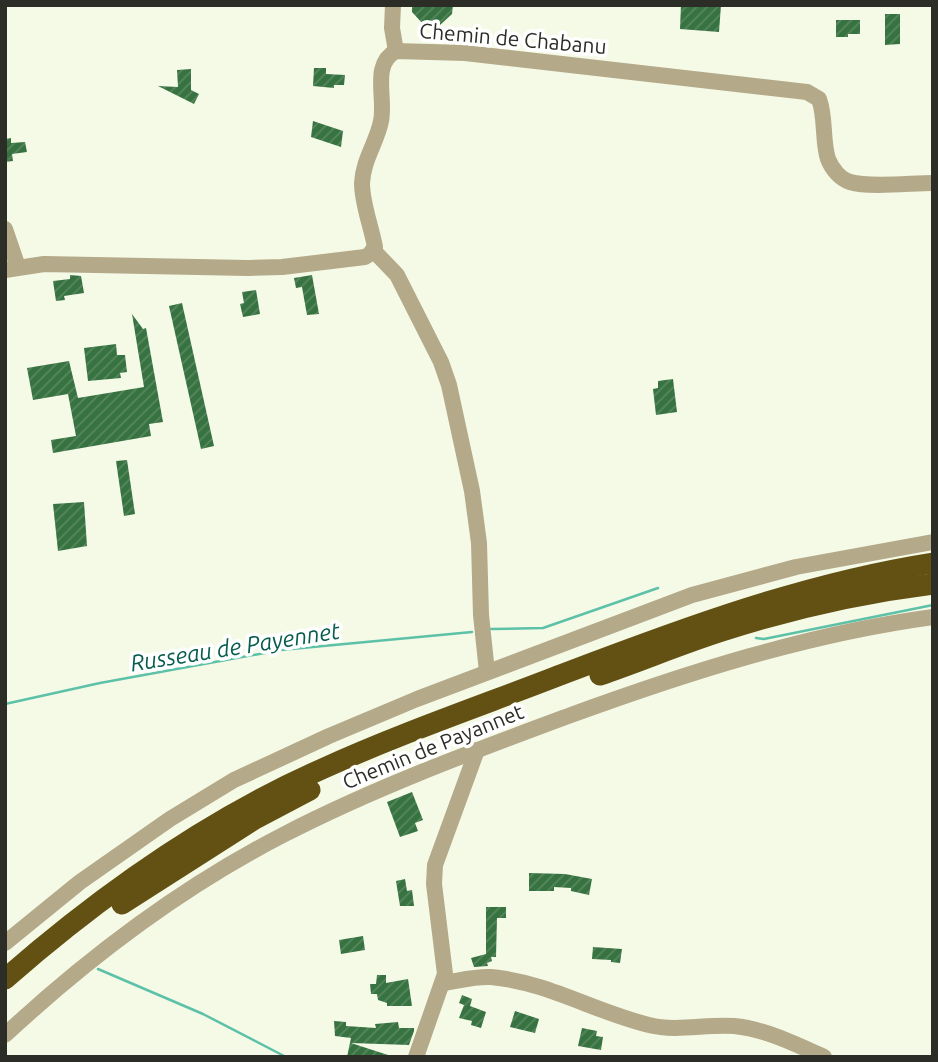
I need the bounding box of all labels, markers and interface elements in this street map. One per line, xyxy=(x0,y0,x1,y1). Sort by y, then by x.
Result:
street label: Chemin de Chabanu xyxy=(418,18,608,58)
water label: Russeau de Payennet xyxy=(128,617,342,675)
street label: Chemin de Payannet xyxy=(339,699,527,793)

